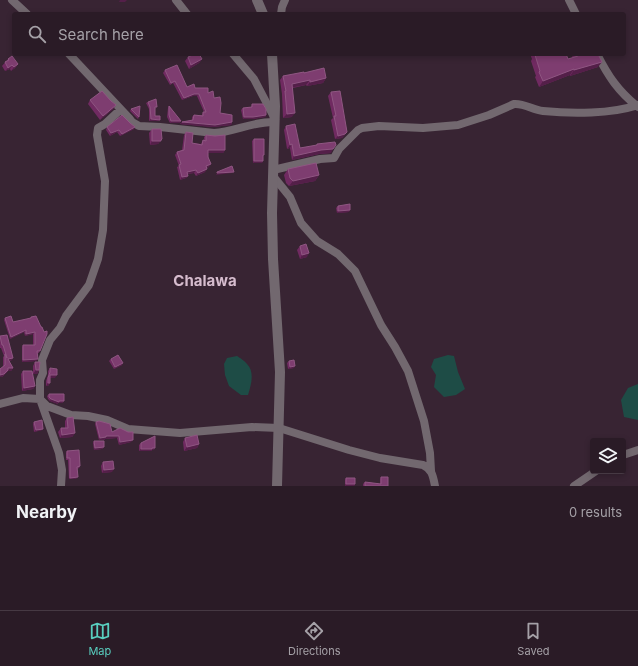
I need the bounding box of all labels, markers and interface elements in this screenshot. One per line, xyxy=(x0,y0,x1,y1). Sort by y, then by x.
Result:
search box xyxy=(12,12,626,56)
icon: search xyxy=(26,23,48,45)
text: Search here xyxy=(58,25,144,44)
district label: Chalawa xyxy=(173,271,237,290)
map controls xyxy=(590,438,626,474)
button: layers xyxy=(590,438,626,474)
text: Nearby xyxy=(16,502,77,522)
text: 0 results xyxy=(569,504,622,520)
tab: Map xyxy=(88,620,111,658)
tab: Directions xyxy=(288,620,341,658)
tab: Saved xyxy=(517,620,550,658)

